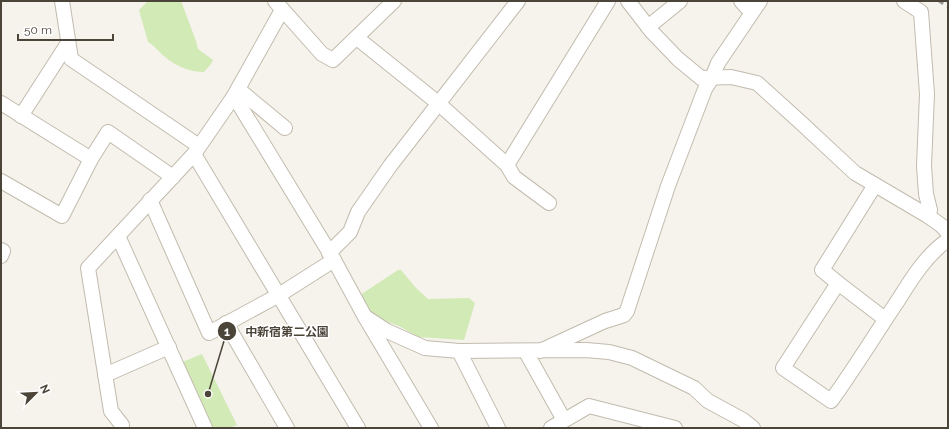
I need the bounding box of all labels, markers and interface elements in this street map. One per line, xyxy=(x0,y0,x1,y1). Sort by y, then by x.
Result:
scale bar xyxy=(18,16,113,42)
text: 50 m xyxy=(24,23,52,37)
callout: 中新宿第二公園 xyxy=(217,319,337,343)
text: 1 xyxy=(224,325,230,339)
text: 中新宿第二公園 xyxy=(245,325,329,339)
north arrow xyxy=(16,373,56,413)
text: N xyxy=(37,383,52,396)

